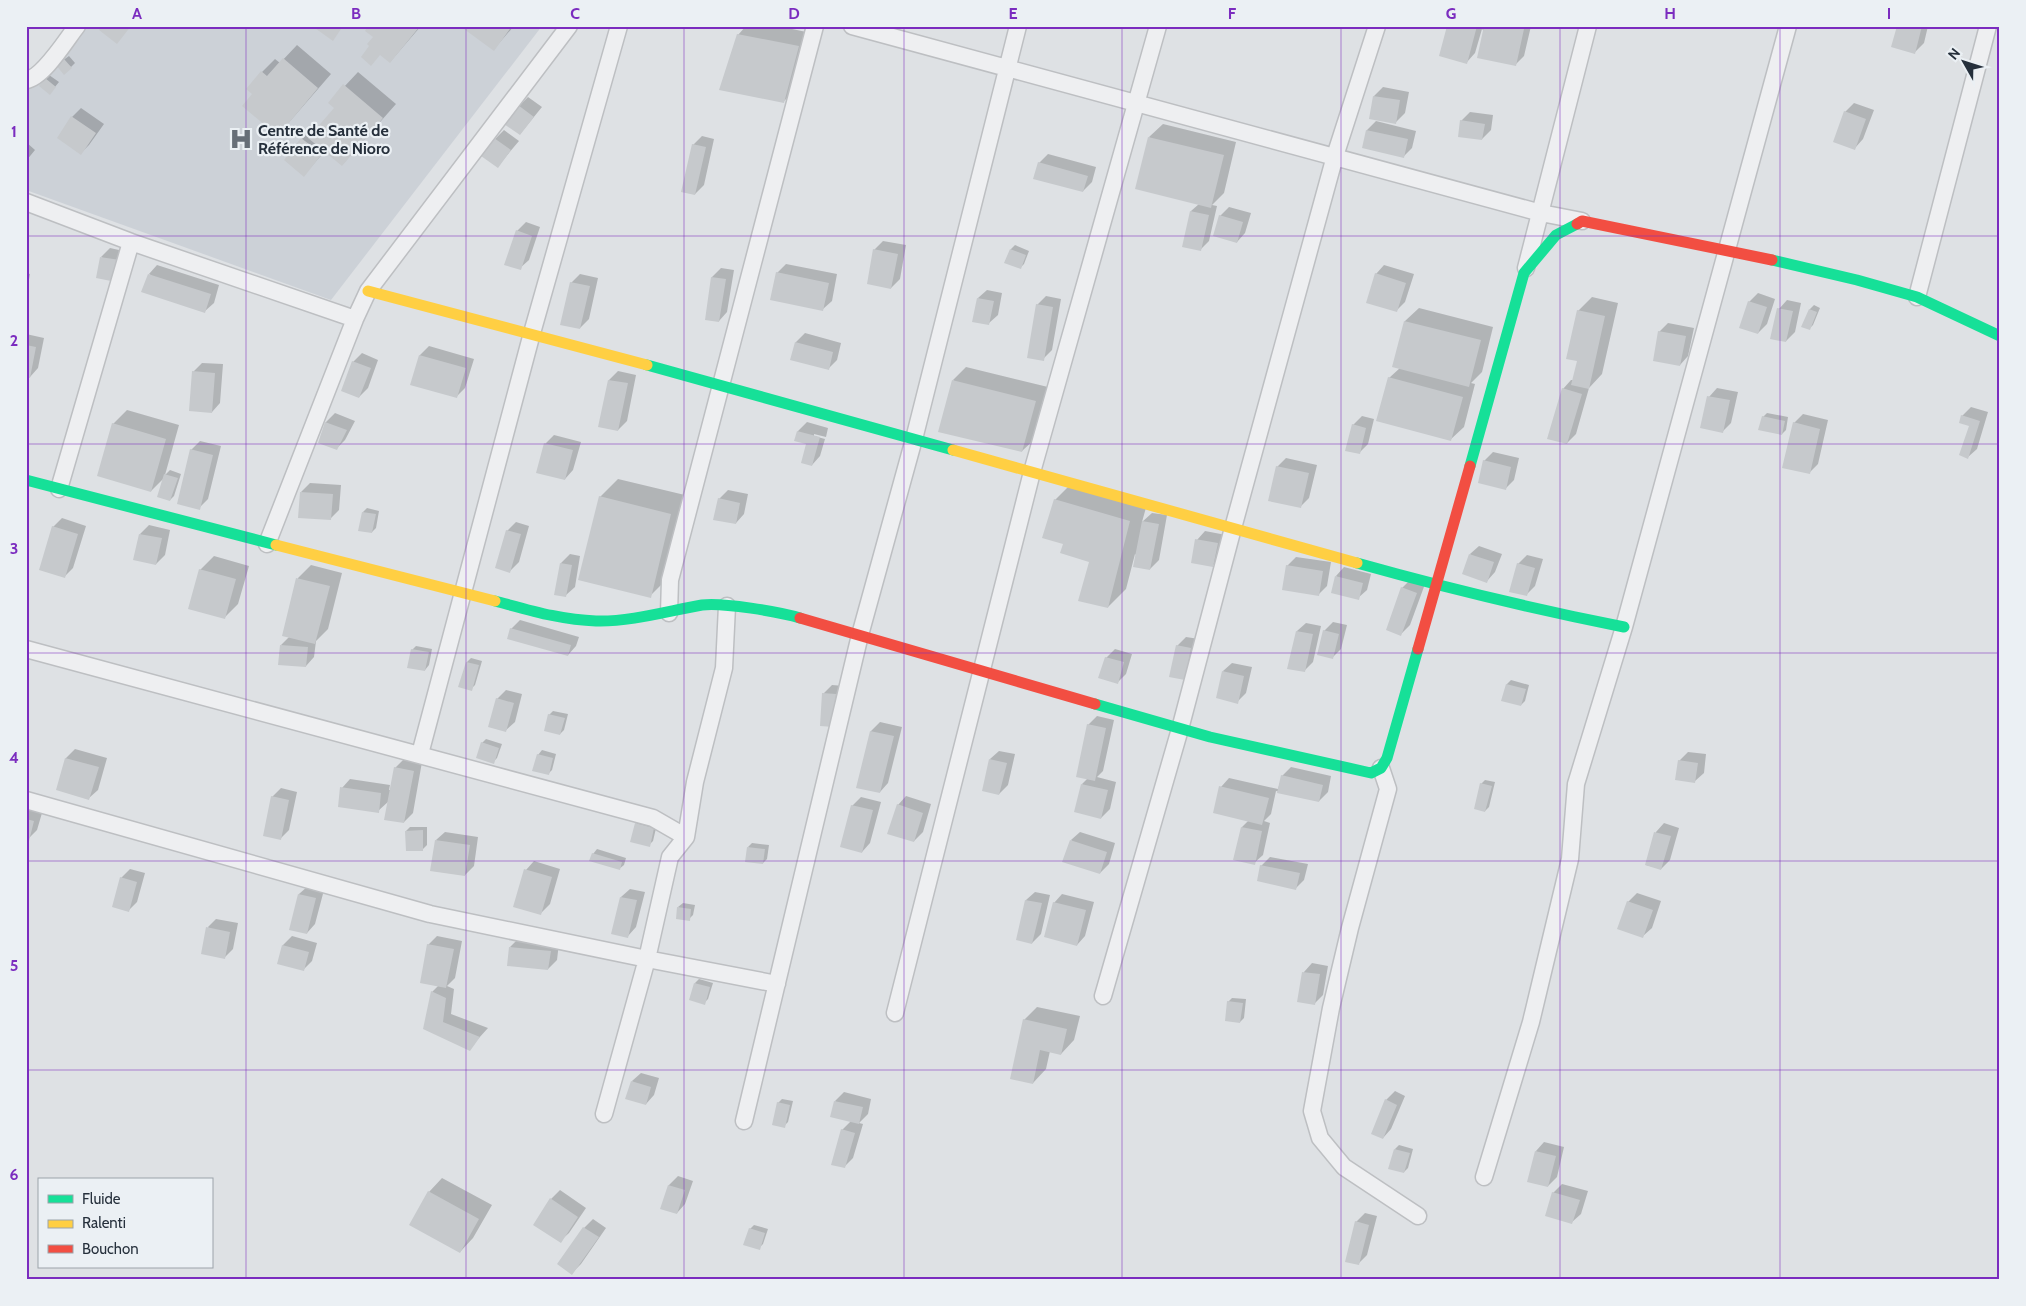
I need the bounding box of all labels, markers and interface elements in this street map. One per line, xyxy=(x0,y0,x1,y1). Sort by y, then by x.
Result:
text: A xyxy=(132,4,142,23)
text: B xyxy=(351,4,361,23)
text: C xyxy=(570,4,580,23)
text: D xyxy=(788,4,800,23)
text: E xyxy=(1008,4,1018,23)
text: F xyxy=(1228,4,1237,23)
text: G xyxy=(1446,4,1456,23)
text: H xyxy=(1664,4,1676,23)
text: I xyxy=(1887,4,1891,23)
north arrow xyxy=(1938,38,1988,88)
text: N xyxy=(1944,44,1964,63)
place label: Centre de Santé de Référence de Nioro xyxy=(258,121,390,158)
text: 1 xyxy=(11,122,17,141)
hospital icon: Centre de Santé de Référence de Nioro xyxy=(228,126,254,152)
text: 2 xyxy=(10,331,18,350)
text: 3 xyxy=(10,539,18,558)
text: 4 xyxy=(9,748,19,767)
text: 5 xyxy=(10,956,18,975)
text: 6 xyxy=(10,1165,19,1184)
legend xyxy=(38,1178,212,1268)
text: Fluide xyxy=(82,1190,121,1208)
text: Ralenti xyxy=(82,1214,126,1232)
text: Bouchon xyxy=(82,1240,139,1258)

